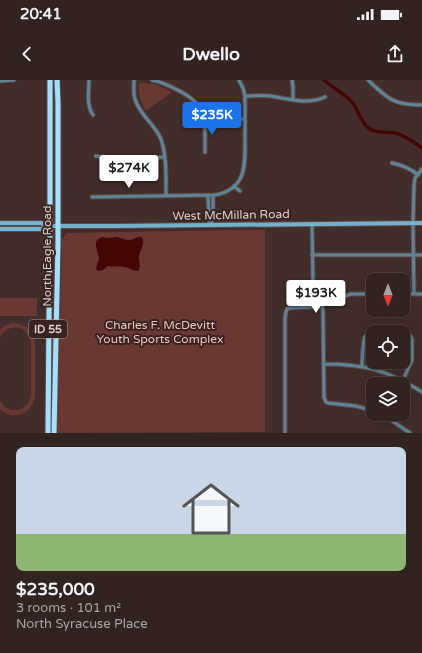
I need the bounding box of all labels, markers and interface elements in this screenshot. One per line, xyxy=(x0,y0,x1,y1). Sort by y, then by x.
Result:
text: 20:41 xyxy=(20,5,62,23)
icon: back xyxy=(16,43,38,65)
text: Dwello xyxy=(182,43,240,65)
icon: share xyxy=(384,43,406,65)
pin: $235K xyxy=(184,102,240,136)
text: $235K xyxy=(191,107,233,123)
pin: $274K xyxy=(101,155,157,189)
text: $274K xyxy=(108,160,150,176)
street label: North Eagle Road xyxy=(40,205,54,307)
street label: West McMillan Road xyxy=(172,207,290,223)
north arrow xyxy=(366,273,410,317)
map controls xyxy=(366,273,410,421)
pin: $193K xyxy=(288,280,344,314)
text: $193K xyxy=(295,285,337,301)
park label: Charles F. McDevitt Youth Sports Complex xyxy=(97,318,223,346)
road number: ID 55 xyxy=(29,320,67,338)
button: locate xyxy=(366,325,410,369)
button: layers xyxy=(366,377,410,421)
icon: home xyxy=(175,473,247,545)
text: $235,000 xyxy=(16,579,95,600)
text: 3 rooms · 101 m² xyxy=(16,600,121,616)
text: North Syracuse Place xyxy=(16,616,148,632)

